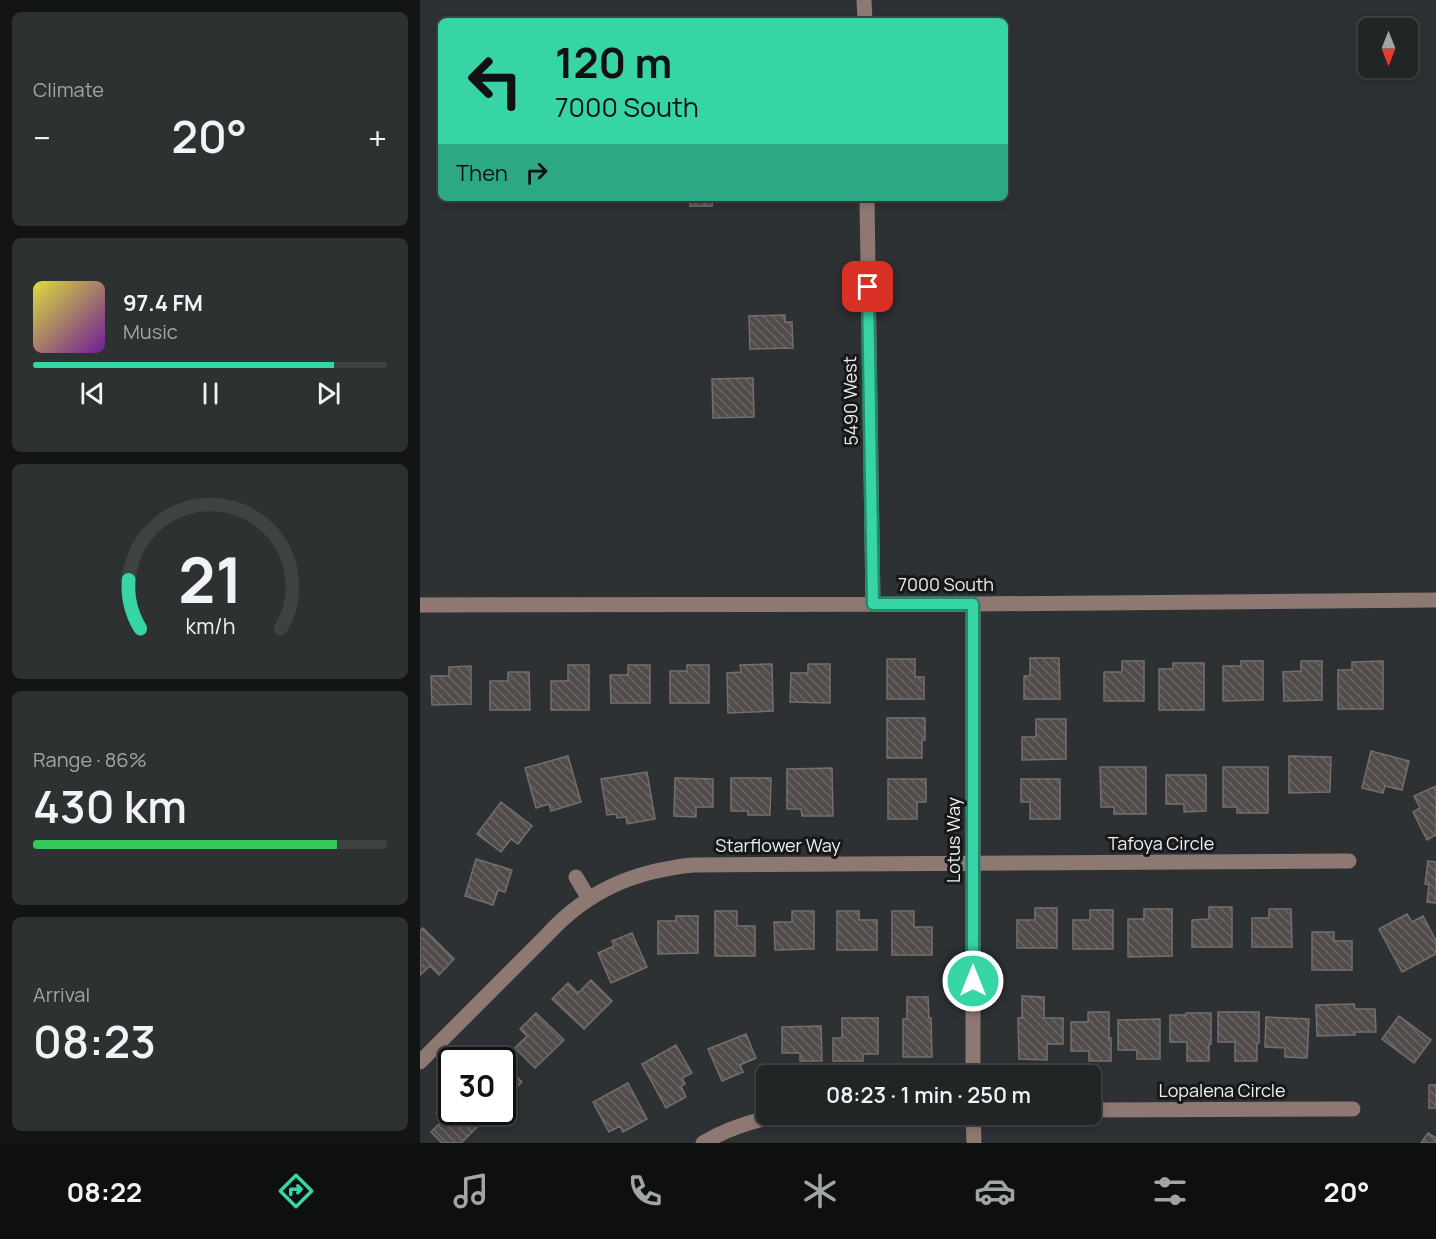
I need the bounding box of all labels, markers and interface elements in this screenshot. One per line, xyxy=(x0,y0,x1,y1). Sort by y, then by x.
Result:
north arrow xyxy=(1358,18,1418,78)
map controls xyxy=(1358,18,1418,78)
text: 120 m xyxy=(555,33,672,91)
icon: left xyxy=(456,42,534,120)
text: Climate xyxy=(33,76,104,103)
text: 7000 South xyxy=(555,88,699,125)
text: 20° xyxy=(172,105,247,167)
text: − xyxy=(33,115,51,160)
text: + xyxy=(368,115,387,160)
icon: right xyxy=(520,156,553,189)
text: Then xyxy=(456,158,508,188)
pin xyxy=(842,261,893,312)
icon: arrive xyxy=(851,270,884,303)
text: 97.4 FM xyxy=(123,288,203,318)
text: Music xyxy=(123,318,178,345)
street label: 5490 West xyxy=(837,356,863,446)
icon: previous xyxy=(76,377,109,410)
icon: pause xyxy=(194,377,227,410)
icon: next xyxy=(312,377,345,410)
text: 21 xyxy=(178,536,242,622)
street label: 7000 South xyxy=(898,572,994,596)
text: km/h xyxy=(185,611,235,640)
text: Range · 86% xyxy=(33,746,147,773)
text: 430 km xyxy=(33,775,187,837)
street label: Lotus Way xyxy=(941,797,965,883)
street label: Tafoya Circle xyxy=(1108,831,1214,855)
street label: Starflower Way xyxy=(715,833,841,857)
position arrow xyxy=(941,949,1005,1013)
text: Arrival xyxy=(33,981,90,1008)
text: 08:23 xyxy=(33,1010,156,1072)
speed limit sign: 30 xyxy=(438,1047,516,1125)
street label: Lopalena Circle xyxy=(1158,1078,1286,1102)
text: 08:23 · 1 min · 250 m xyxy=(826,1080,1031,1110)
icon: directions xyxy=(275,1170,317,1212)
icon: music xyxy=(450,1170,492,1212)
icon: phone xyxy=(624,1170,666,1212)
icon: climate xyxy=(799,1170,841,1212)
icon: car xyxy=(974,1170,1016,1212)
icon: filters xyxy=(1149,1170,1191,1212)
text: 08:22 xyxy=(66,1173,142,1210)
text: 20° xyxy=(1324,1173,1370,1210)

